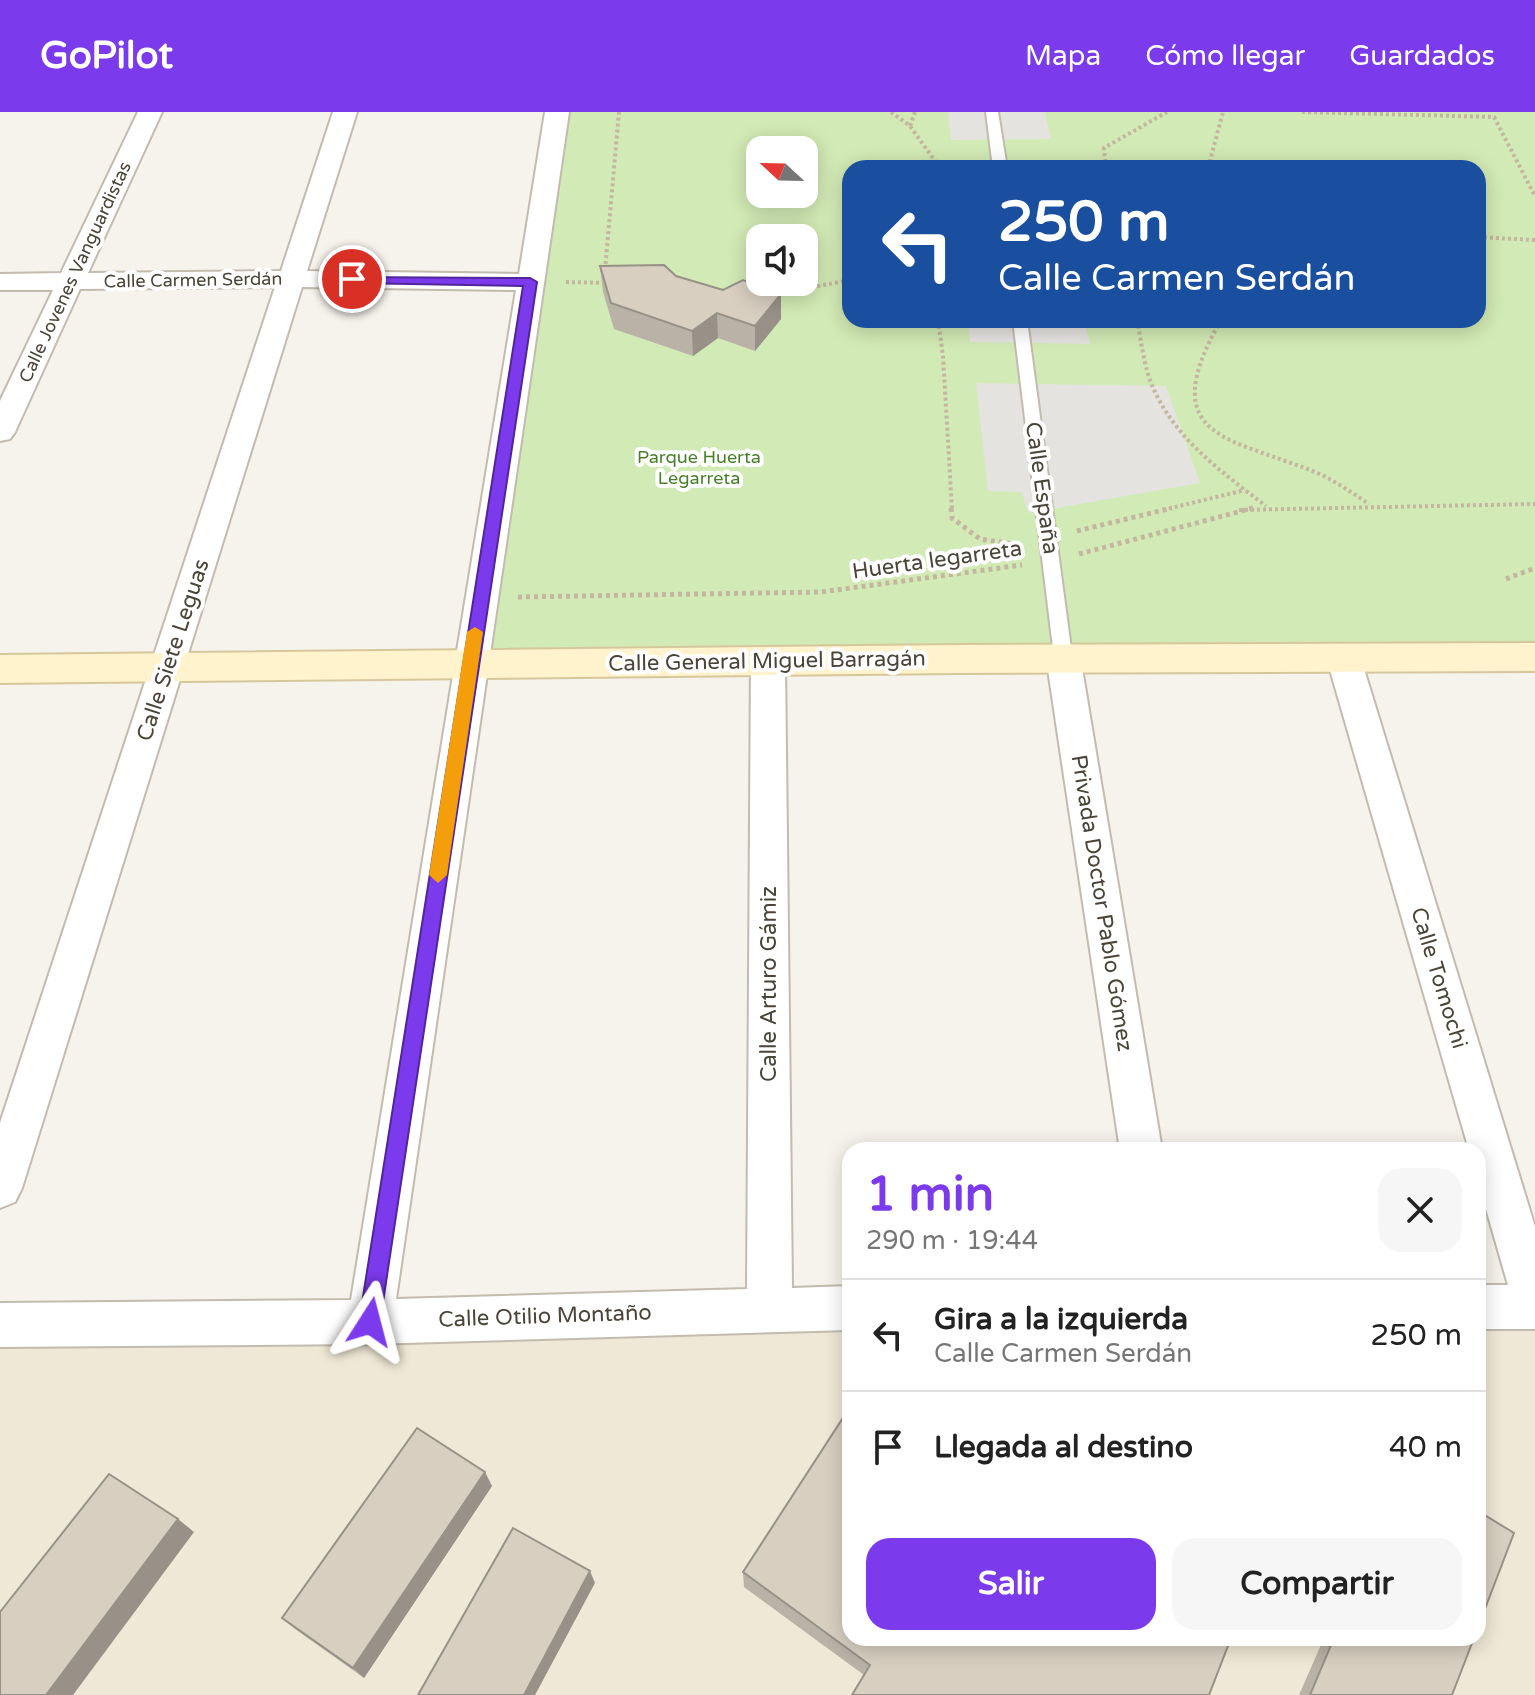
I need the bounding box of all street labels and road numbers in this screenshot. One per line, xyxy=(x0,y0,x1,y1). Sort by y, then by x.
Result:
street label: Calle Jovenes Vanguardistas xyxy=(14,158,136,386)
street label: Calle Carmen Serdán xyxy=(103,267,283,293)
street label: Calle España xyxy=(1020,420,1064,556)
street label: Huerta legarreta xyxy=(851,535,1023,585)
street label: Calle Siete Leguas xyxy=(131,556,215,744)
street label: Calle General Miguel Barragán xyxy=(608,645,926,677)
street label: Privada Doctor Pablo Gómez xyxy=(1066,753,1138,1053)
street label: Calle Arturo Gámiz xyxy=(756,886,782,1082)
street label: Calle Tomochi xyxy=(1405,904,1473,1052)
street label: Calle Otilio Montaño xyxy=(438,1299,652,1333)

